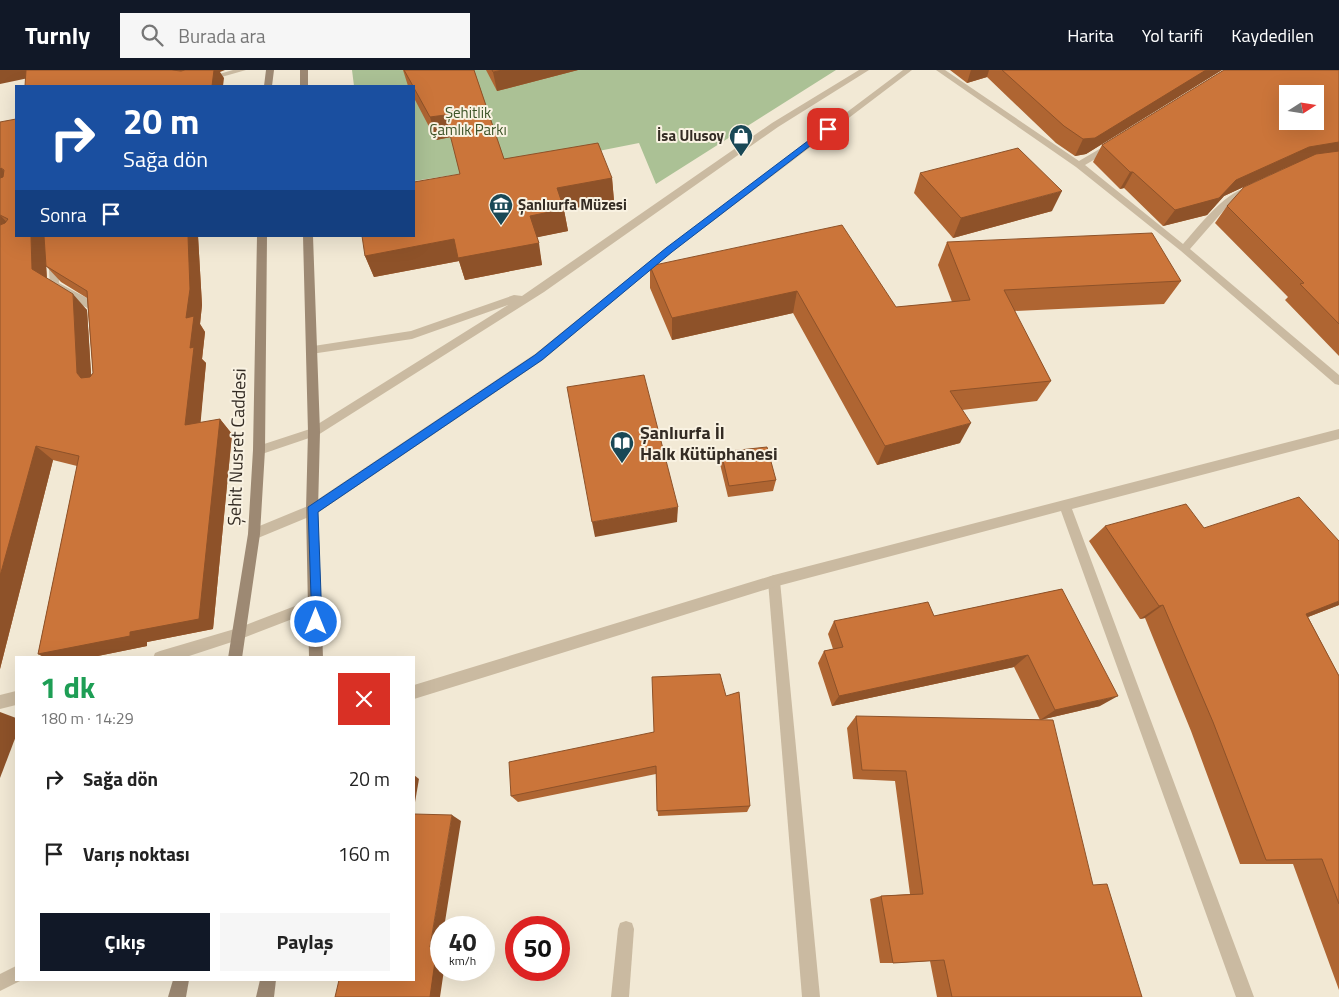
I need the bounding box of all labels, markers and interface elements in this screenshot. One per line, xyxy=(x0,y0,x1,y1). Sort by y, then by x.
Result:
search box xyxy=(120,13,470,58)
text: Turnly xyxy=(25,17,90,53)
icon: search xyxy=(138,21,166,49)
text: Burada ara xyxy=(178,21,266,50)
text: Harita xyxy=(1067,22,1114,49)
text: Yol tarifi xyxy=(1142,22,1203,49)
text: Kaydedilen xyxy=(1231,22,1314,49)
north arrow xyxy=(1279,85,1324,130)
map controls xyxy=(1279,85,1324,130)
text: 20 m xyxy=(123,94,199,148)
park label: Şehitlik Çamlık Parkı xyxy=(429,101,507,141)
icon: right xyxy=(40,105,105,170)
pin xyxy=(807,108,849,150)
icon: arrive xyxy=(814,115,842,143)
shop icon: İsa Ulusoy xyxy=(728,123,754,157)
place label: İsa Ulusoy xyxy=(657,124,724,147)
text: Sağa dön xyxy=(123,142,208,176)
museum icon: Şanlıurfa Müzesi xyxy=(488,192,514,226)
place label: Şanlıurfa Müzesi xyxy=(518,193,627,216)
text: Sonra xyxy=(40,200,87,229)
icon: arrive xyxy=(97,200,125,228)
street label: Şehit Nusret Caddesi xyxy=(220,368,253,526)
place label: Şanlıurfa İl Halk Kütüphanesi xyxy=(640,419,778,467)
library icon: Şanlıurfa İl Halk Kütüphanesi xyxy=(609,430,635,464)
position arrow xyxy=(289,595,341,647)
text: 1 dk xyxy=(40,664,95,710)
button: close xyxy=(338,673,390,725)
text: 180 m · 14:29 xyxy=(40,706,134,730)
text: Sağa dön xyxy=(83,764,158,793)
text: 20 m xyxy=(349,764,390,793)
icon: right xyxy=(40,765,68,793)
text: Varış noktası xyxy=(83,839,190,868)
text: 160 m xyxy=(338,839,390,868)
icon: arrive xyxy=(40,840,68,868)
button: Çıkış xyxy=(40,913,210,971)
button: Paylaş xyxy=(220,913,390,971)
speed limit sign: 50 xyxy=(505,916,570,981)
text: 40 xyxy=(448,923,477,961)
text: km/h xyxy=(449,951,476,970)

